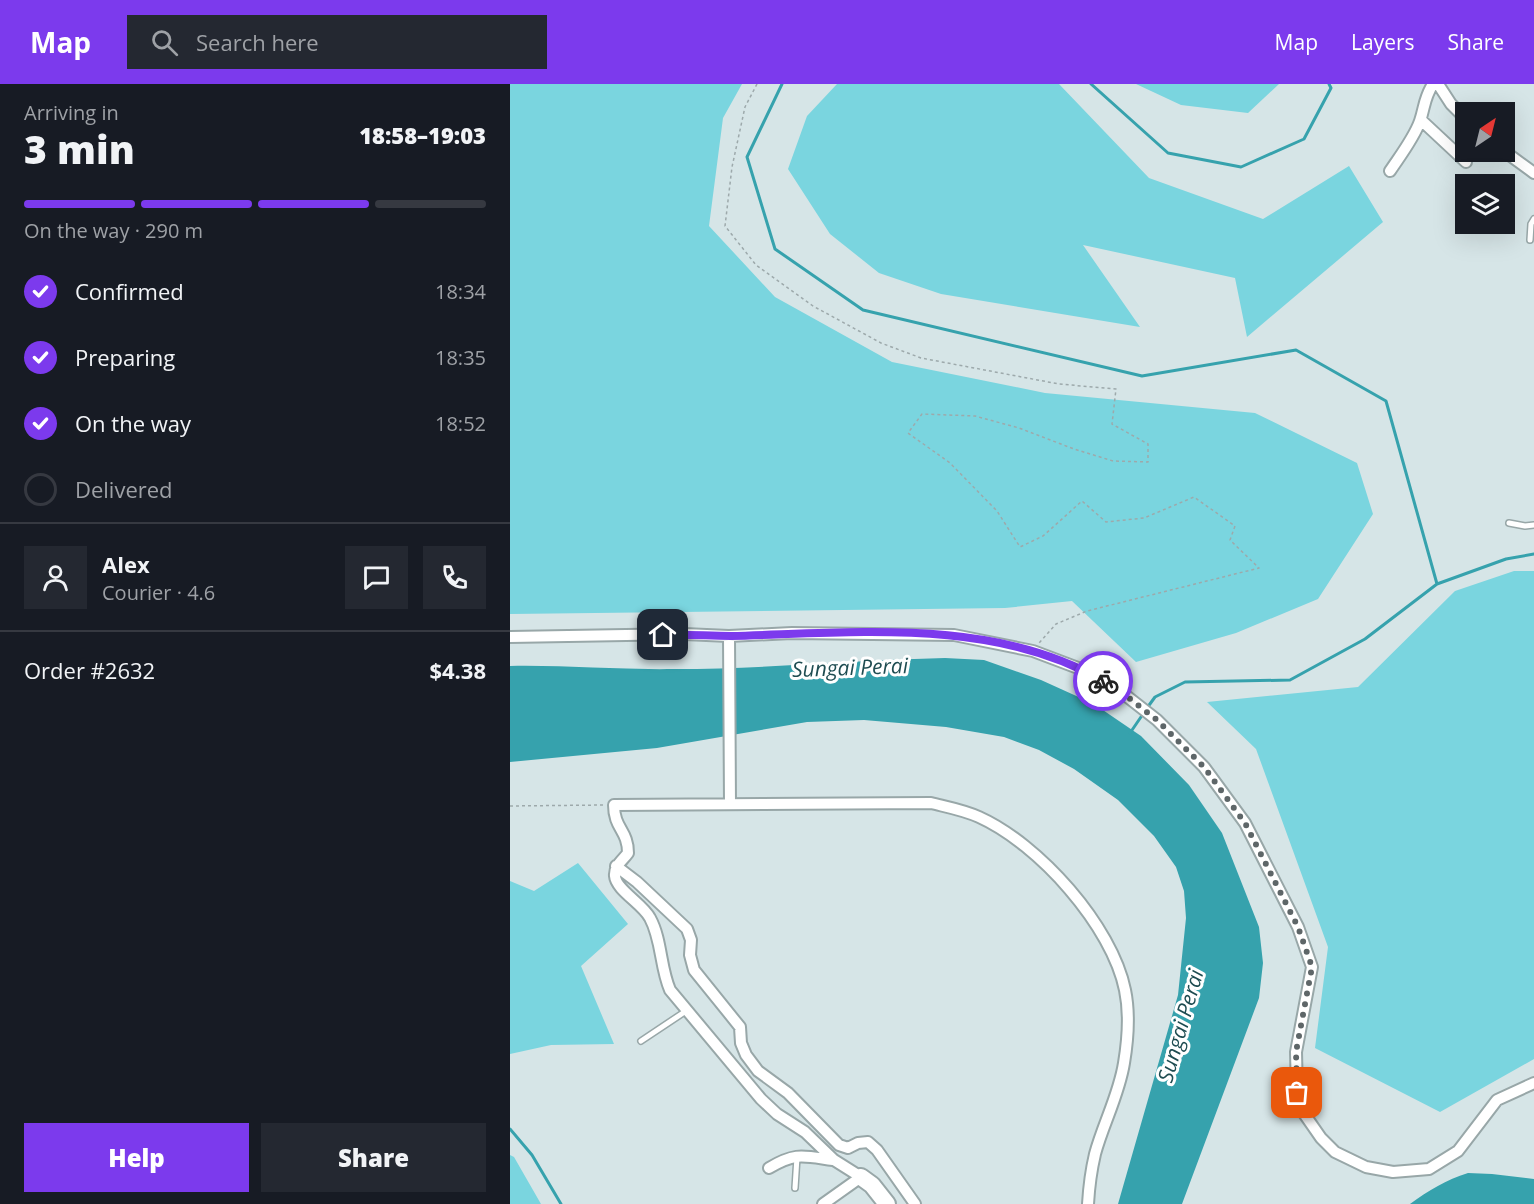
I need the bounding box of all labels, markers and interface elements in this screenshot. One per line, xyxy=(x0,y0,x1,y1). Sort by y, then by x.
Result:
search box xyxy=(127,15,547,69)
text: Map xyxy=(30,23,91,61)
icon: search xyxy=(148,26,181,59)
text: Search here xyxy=(196,27,319,57)
text: Map xyxy=(1275,28,1318,56)
text: Layers xyxy=(1351,28,1415,56)
text: Share xyxy=(1448,28,1504,56)
text: Arriving in xyxy=(24,99,119,126)
north arrow xyxy=(1455,102,1515,162)
map controls xyxy=(1455,102,1515,234)
text: 18:58–19:03 xyxy=(359,120,486,150)
text: 3 min xyxy=(24,122,135,175)
button: layers xyxy=(1455,174,1515,234)
text: On the way · 290 m xyxy=(24,217,203,244)
icon: check xyxy=(24,275,57,308)
text: Confirmed xyxy=(75,276,184,306)
text: 18:34 xyxy=(435,278,486,305)
icon: check xyxy=(24,341,57,374)
text: Preparing xyxy=(75,342,175,372)
text: 18:35 xyxy=(435,344,486,371)
icon: check xyxy=(24,407,57,440)
text: On the way xyxy=(75,408,191,438)
text: 18:52 xyxy=(435,410,486,437)
text: Delivered xyxy=(75,474,173,504)
button: person xyxy=(24,546,87,609)
button: chat xyxy=(345,546,408,609)
button: phone xyxy=(423,546,486,609)
text: Alex xyxy=(102,549,150,579)
text: Courier · 4.6 xyxy=(102,579,215,606)
pin xyxy=(637,609,688,660)
icon: home xyxy=(646,618,679,651)
water label: Sungai Perai xyxy=(791,651,909,683)
courier xyxy=(1073,651,1133,711)
text: Order #2632 xyxy=(24,655,155,685)
text: $4.38 xyxy=(429,655,486,685)
icon: bike xyxy=(1087,665,1120,698)
water label: Sungai Perai xyxy=(1151,965,1210,1085)
pin xyxy=(1271,1067,1322,1118)
icon: bag xyxy=(1280,1076,1313,1109)
button: Help xyxy=(24,1123,249,1192)
button: Share xyxy=(261,1123,486,1192)

